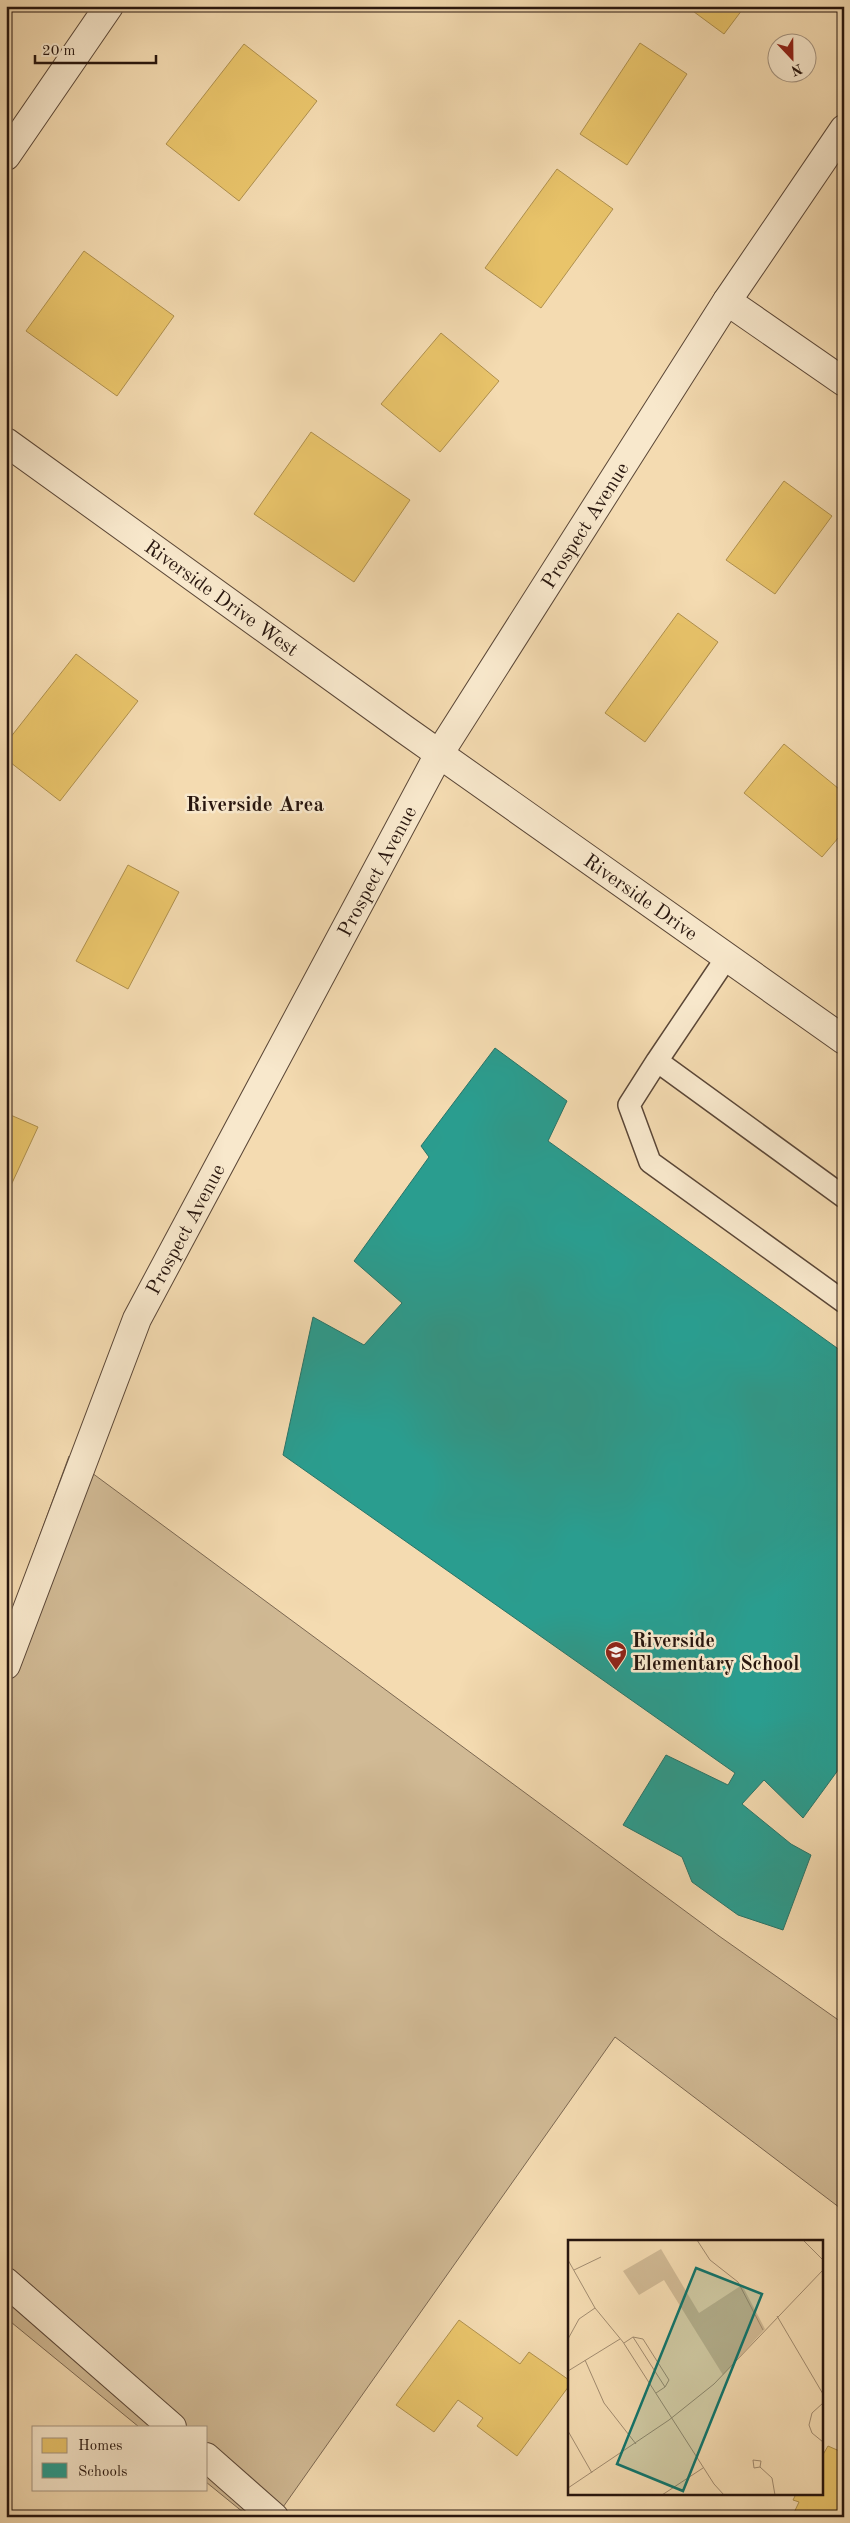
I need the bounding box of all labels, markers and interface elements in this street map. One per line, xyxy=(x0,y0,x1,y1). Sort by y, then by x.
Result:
scale bar xyxy=(35,32,156,64)
north arrow xyxy=(768,32,818,82)
text: 20 m xyxy=(42,44,76,59)
text: N xyxy=(789,61,804,78)
street label: Prospect Avenue xyxy=(539,460,634,593)
street label: Riverside Drive West xyxy=(140,537,301,661)
district label: Riverside Area xyxy=(186,795,325,816)
street label: Prospect Avenue xyxy=(335,803,421,941)
street label: Riverside Drive xyxy=(579,851,700,945)
street label: Prospect Avenue xyxy=(144,1161,230,1299)
place label: Riverside Elementary School xyxy=(632,1632,799,1675)
school or university icon: Riverside Elementary School xyxy=(604,1640,628,1671)
inset map xyxy=(568,2240,822,2496)
legend xyxy=(32,2426,208,2490)
text: Homes xyxy=(78,2439,123,2454)
text: Schools xyxy=(78,2465,127,2480)

